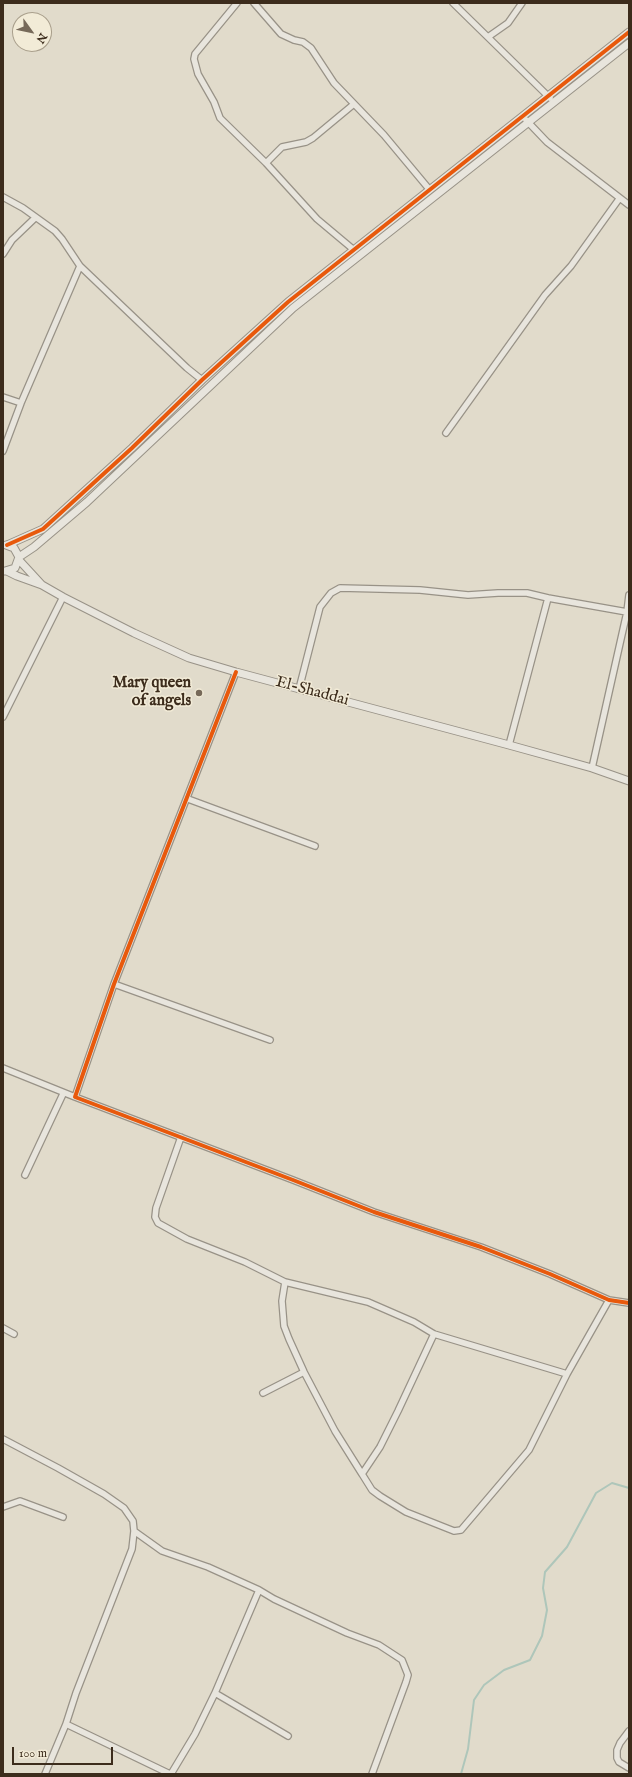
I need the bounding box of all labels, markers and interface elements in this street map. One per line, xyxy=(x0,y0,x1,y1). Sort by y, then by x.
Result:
north arrow xyxy=(12,12,52,52)
text: N xyxy=(33,30,50,46)
street label: El-Shaddai xyxy=(273,673,351,711)
place label: Mary queen of angels xyxy=(112,674,191,712)
marker: Mary queen of angels xyxy=(194,688,204,698)
scale bar xyxy=(14,1739,115,1765)
text: 100 m xyxy=(19,1746,47,1761)

